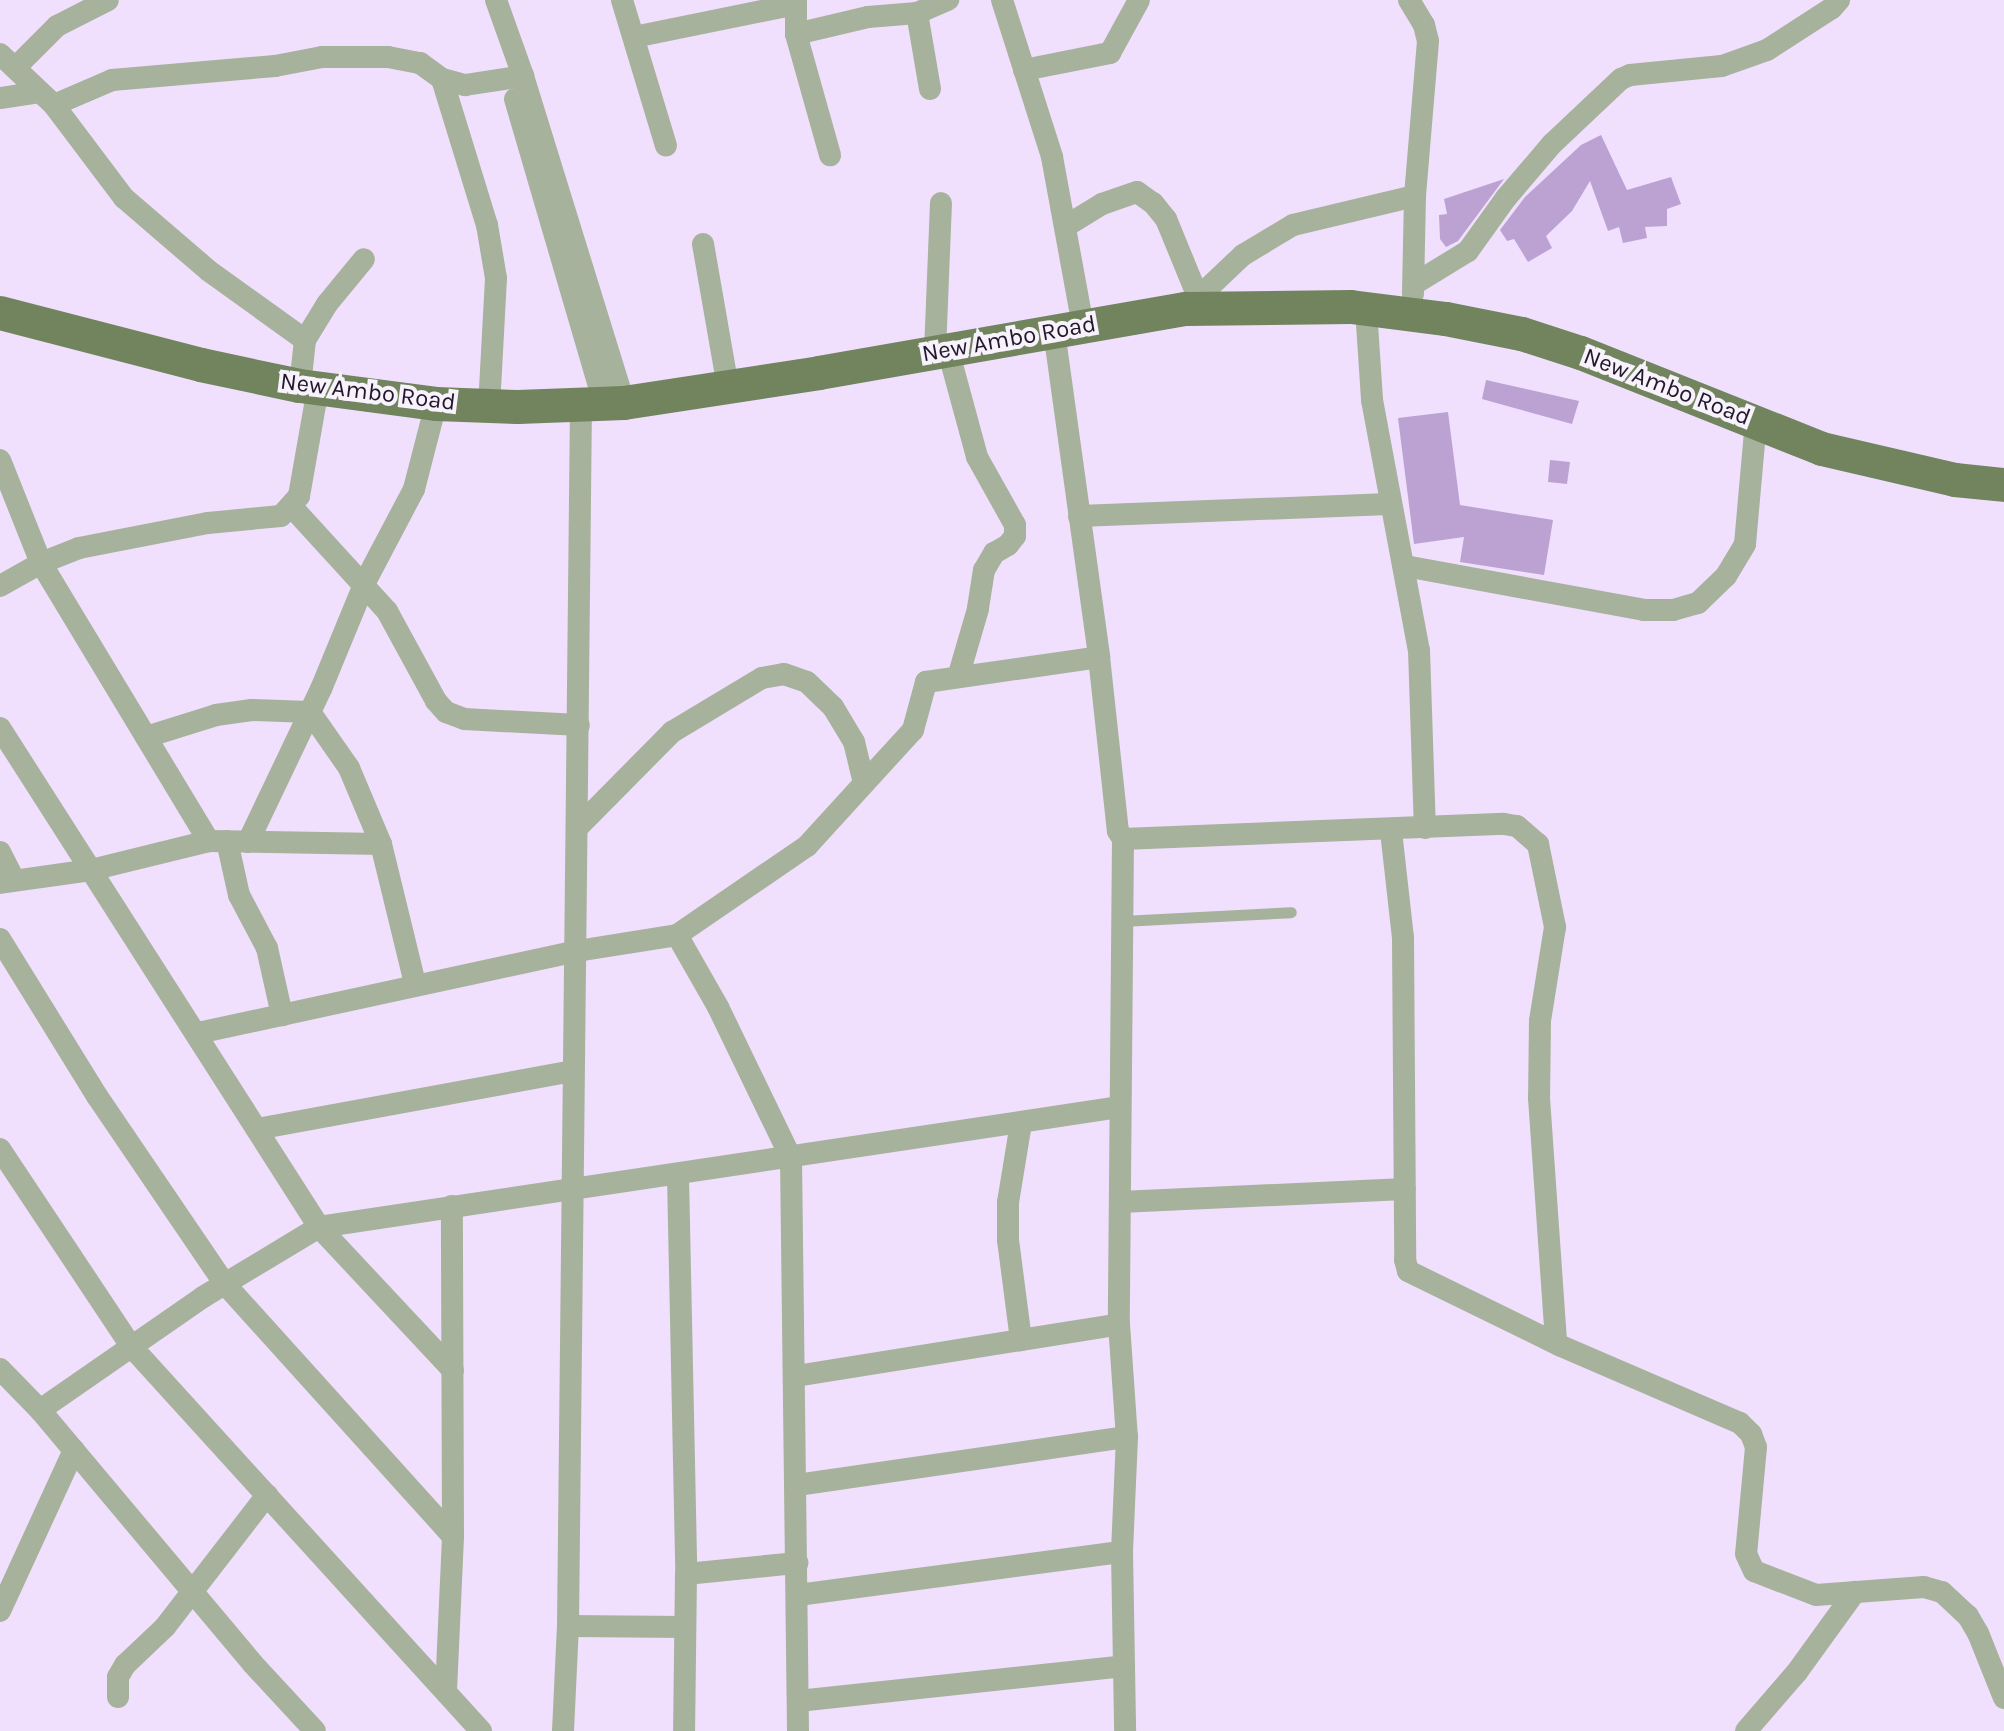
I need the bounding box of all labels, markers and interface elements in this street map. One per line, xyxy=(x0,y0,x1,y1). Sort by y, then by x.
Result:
street label: New Ambo Road xyxy=(920,310,1098,368)
street label: New Ambo Road xyxy=(1580,342,1754,432)
street label: New Ambo Road xyxy=(279,367,457,417)

